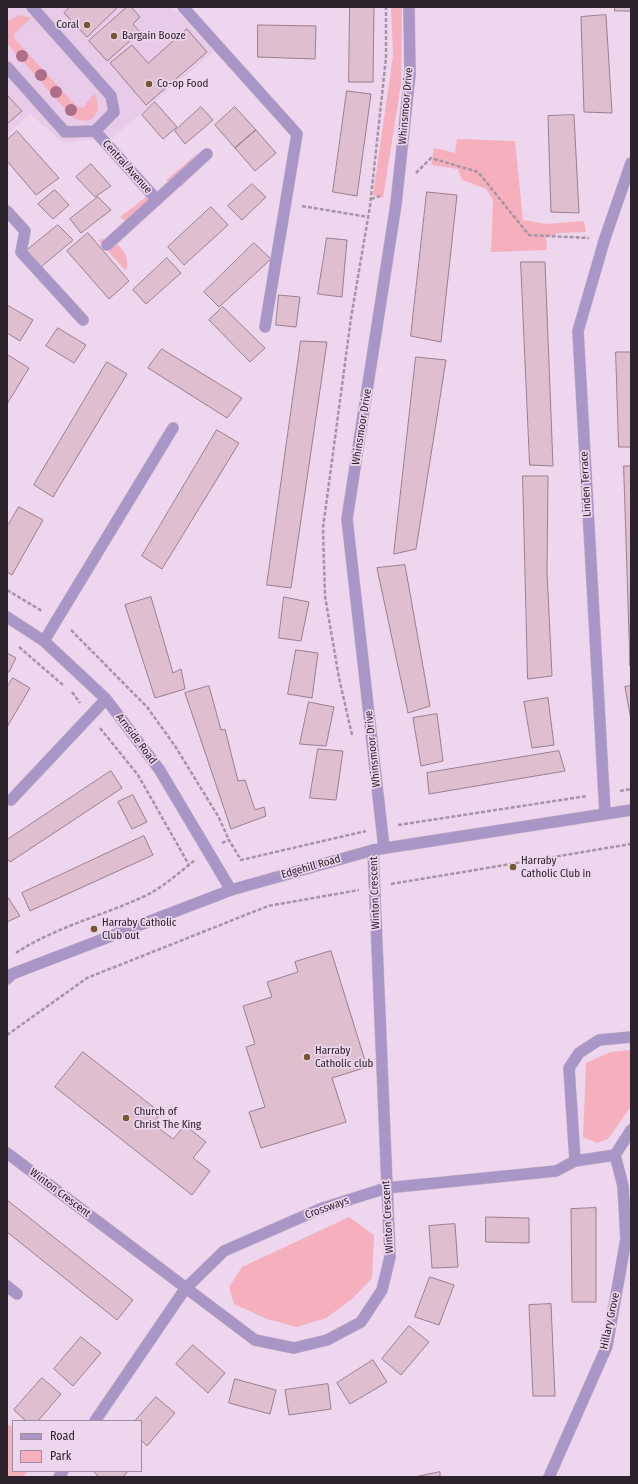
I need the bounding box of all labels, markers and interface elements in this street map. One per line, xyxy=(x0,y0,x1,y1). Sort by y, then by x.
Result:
place label: Coral xyxy=(56,18,79,32)
marker: Coral xyxy=(82,20,92,30)
place label: Bargain Booze xyxy=(122,29,186,43)
marker: Bargain Booze xyxy=(109,31,119,41)
street label: Whinsmoor Drive xyxy=(396,67,416,145)
place label: Co-op Food xyxy=(157,77,208,91)
marker: Co-op Food xyxy=(144,79,154,89)
street label: Central Avenue xyxy=(100,137,154,197)
street label: Whinsmoor Drive xyxy=(349,388,375,466)
street label: Linden Terrace xyxy=(578,451,594,517)
street label: Whinsmoor Drive xyxy=(362,710,384,788)
street label: Arnside Road xyxy=(113,711,159,767)
street label: Edgehill Road xyxy=(280,852,342,882)
place label: Harraby Catholic Club in xyxy=(521,854,591,880)
street label: Winton Crescent xyxy=(367,856,383,930)
marker: Harraby Catholic Club in xyxy=(508,862,518,872)
place label: Harraby Catholic Club out xyxy=(102,916,177,942)
marker: Harraby Catholic Club out xyxy=(89,924,99,934)
place label: Harraby Catholic club xyxy=(315,1044,373,1070)
marker: Harraby Catholic club xyxy=(302,1052,312,1062)
place label: Church of Christ The King xyxy=(134,1105,201,1131)
marker: Church of Christ The King xyxy=(121,1113,131,1123)
street label: Winton Crescent xyxy=(27,1166,93,1220)
street label: Winton Crescent xyxy=(380,1180,396,1254)
street label: Crossways xyxy=(303,1194,351,1222)
street label: Hillary Grove xyxy=(598,1291,622,1351)
legend xyxy=(12,1420,142,1472)
text: Road xyxy=(50,1429,75,1443)
text: Park xyxy=(50,1449,71,1463)

